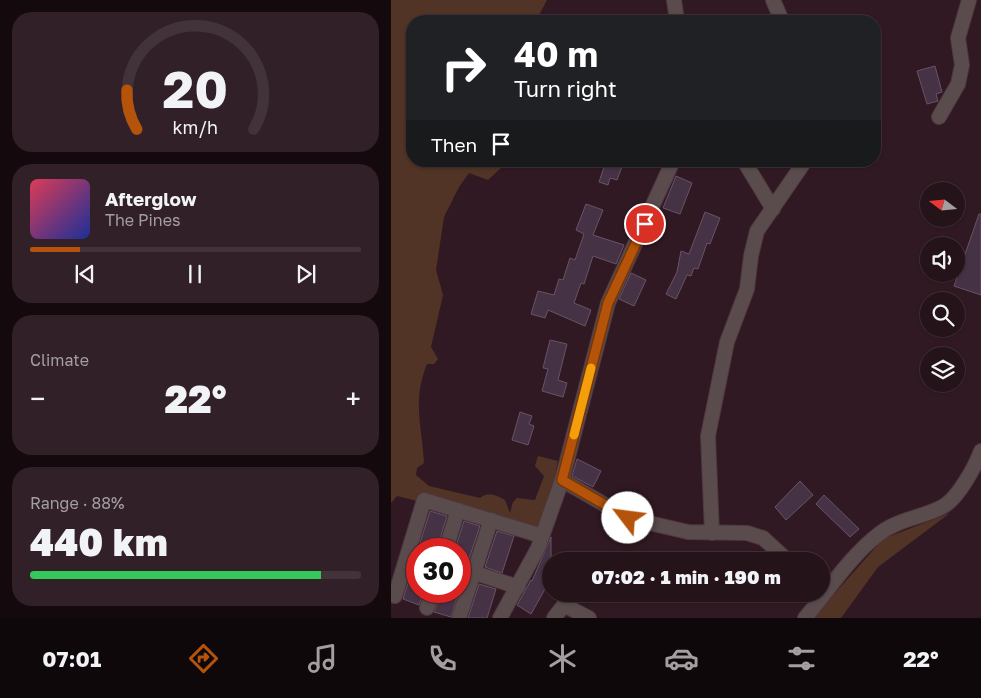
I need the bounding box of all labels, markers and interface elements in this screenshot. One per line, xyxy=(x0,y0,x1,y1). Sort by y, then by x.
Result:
text: 40 m xyxy=(514,33,598,75)
icon: right xyxy=(431,35,496,100)
text: 20 xyxy=(163,57,228,119)
text: Turn right xyxy=(514,75,617,102)
text: km/h xyxy=(173,116,218,138)
icon: arrive xyxy=(487,130,515,158)
text: Then xyxy=(431,133,477,156)
north arrow xyxy=(920,182,965,228)
map controls xyxy=(920,182,965,392)
text: Afterglow xyxy=(105,187,196,210)
pin xyxy=(624,203,666,245)
text: The Pines xyxy=(105,210,180,230)
icon: arrive xyxy=(631,210,659,238)
button: sound xyxy=(920,237,965,282)
icon: previous xyxy=(71,260,99,288)
icon: pause xyxy=(181,260,209,288)
icon: next xyxy=(292,260,320,288)
button: search xyxy=(920,292,965,337)
button: layers xyxy=(920,347,965,392)
text: Climate xyxy=(30,350,89,370)
text: 22° xyxy=(165,376,226,421)
text: − xyxy=(30,382,45,415)
text: + xyxy=(346,382,361,415)
position arrow xyxy=(601,491,653,543)
text: Range · 88% xyxy=(30,493,124,513)
text: 440 km xyxy=(30,519,168,564)
speed limit sign: 30 xyxy=(406,538,471,603)
text: 07:02 · 1 min · 190 m xyxy=(591,565,781,588)
icon: directions xyxy=(186,641,221,676)
icon: music xyxy=(305,641,340,676)
icon: phone xyxy=(425,641,460,676)
icon: climate xyxy=(545,641,580,676)
icon: car xyxy=(664,641,699,676)
icon: filters xyxy=(784,641,819,676)
text: 07:01 xyxy=(42,645,101,672)
text: 22° xyxy=(903,645,939,672)

